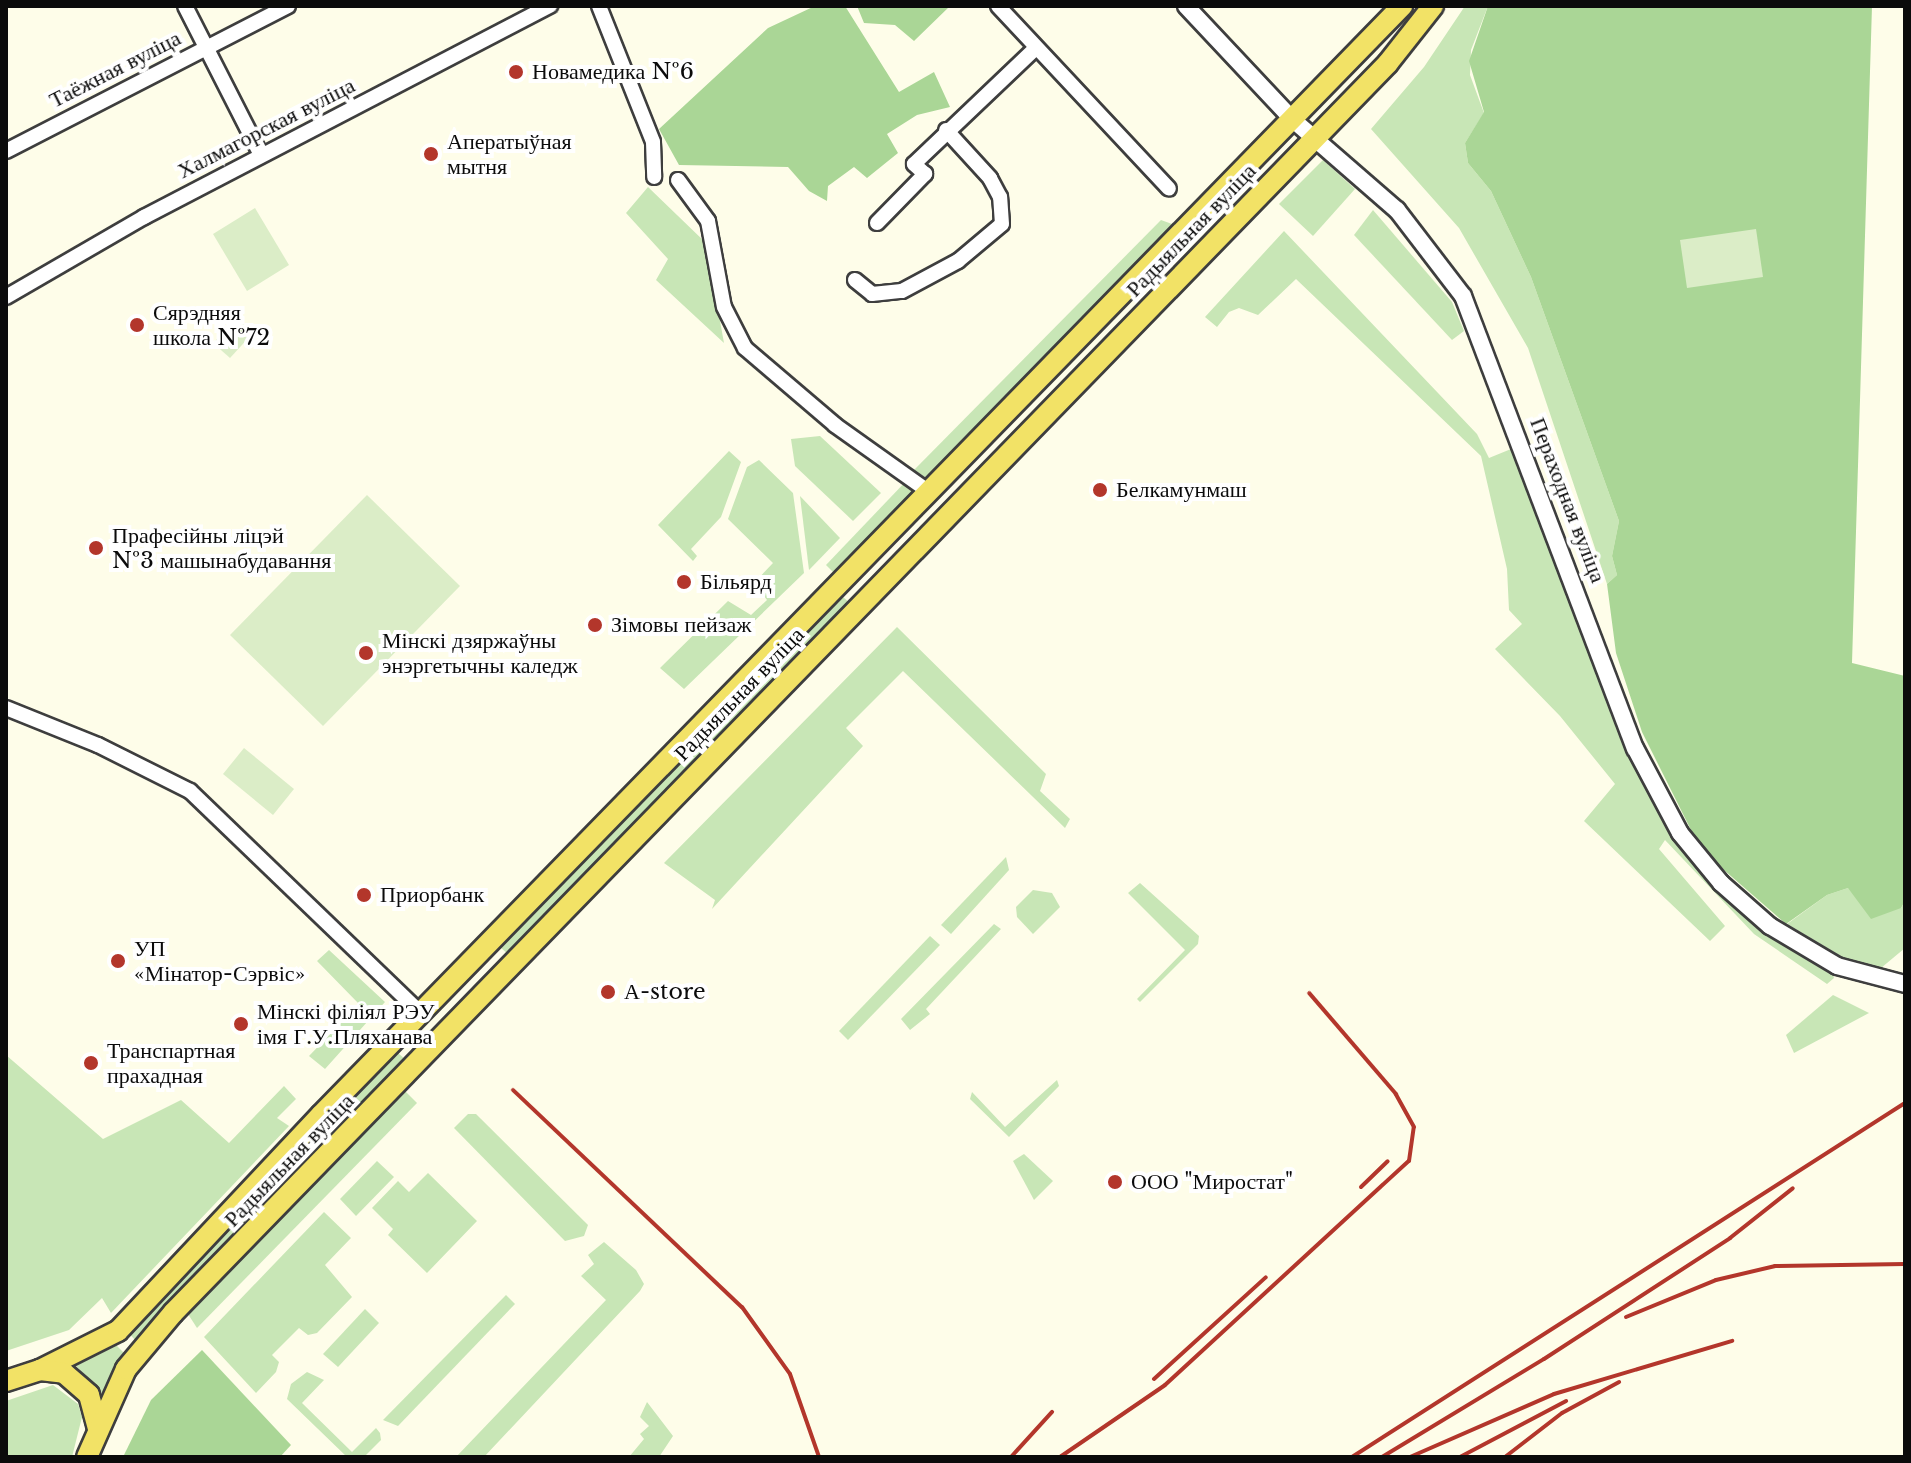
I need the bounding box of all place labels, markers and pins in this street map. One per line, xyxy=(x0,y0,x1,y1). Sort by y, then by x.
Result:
place label: Новамедика №6 xyxy=(532,59,694,85)
marker: Новамедика №6 xyxy=(507,63,525,81)
place label: Аператыўная мытня xyxy=(447,128,572,180)
marker: Аператыўная мытня xyxy=(422,145,440,163)
place label: Сярэдняя школа №72 xyxy=(153,299,270,350)
marker: Сярэдняя школа №72 xyxy=(128,316,146,334)
place label: Белкамунмаш xyxy=(1116,477,1247,503)
marker: Белкамунмаш xyxy=(1091,481,1109,499)
place label: Прафесійны ліцэй №3 машынабудавання xyxy=(112,522,331,574)
marker: Прафесійны ліцэй №3 машынабудавання xyxy=(87,539,105,557)
place label: Більярд xyxy=(700,569,772,595)
marker: Більярд xyxy=(675,573,693,591)
place label: Зімовы пейзаж xyxy=(611,612,752,638)
marker: Зімовы пейзаж xyxy=(586,616,604,634)
place label: Мінскі дзяржаўны энэргетычны каледж xyxy=(382,627,578,678)
marker: Мінскі дзяржаўны энэргетычны каледж xyxy=(357,644,375,662)
place label: Приорбанк xyxy=(380,882,484,908)
marker: Приорбанк xyxy=(355,886,373,904)
place label: УП «Мінатор-Сэрвіс» xyxy=(134,935,305,986)
marker: УП «Мінатор-Сэрвіс» xyxy=(109,952,127,970)
place label: А-store xyxy=(624,979,706,1005)
marker: А-store xyxy=(599,983,617,1001)
place label: Мінскі філіял РЭУ імя Г.У.Пляханава xyxy=(257,998,435,1050)
marker: Мінскі філіял РЭУ імя Г.У.Пляханава xyxy=(232,1015,250,1033)
place label: Транспартная прахадная xyxy=(107,1037,235,1088)
marker: Транспартная прахадная xyxy=(82,1054,100,1072)
place label: ООО "Миростат" xyxy=(1131,1169,1293,1195)
marker: ООО "Миростат" xyxy=(1106,1173,1124,1191)

